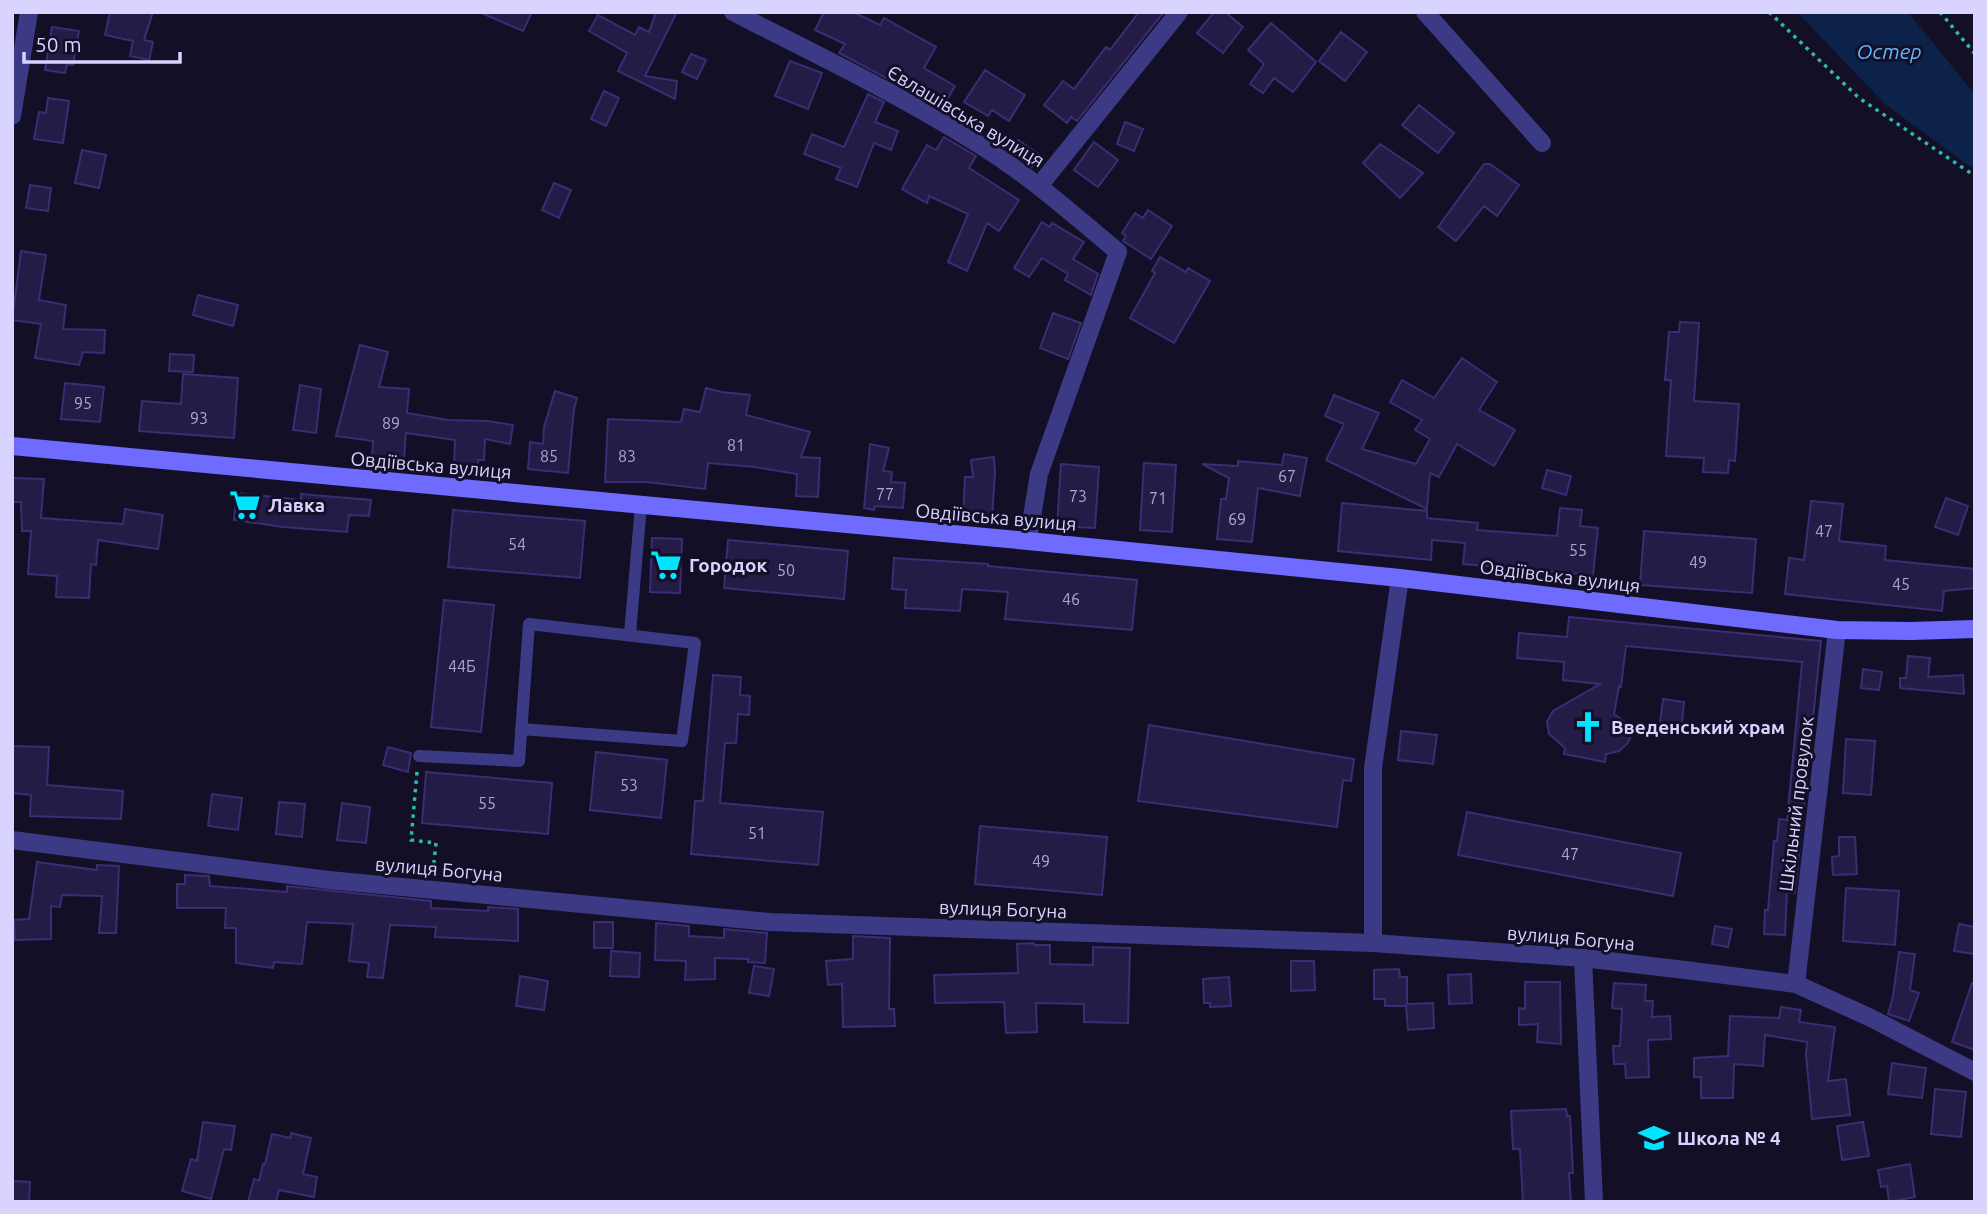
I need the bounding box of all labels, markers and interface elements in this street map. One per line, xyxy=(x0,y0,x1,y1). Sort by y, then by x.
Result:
scale bar xyxy=(24,21,180,65)
text: 50 m xyxy=(35,32,82,56)
water label: Остер xyxy=(1856,39,1922,63)
street label: Євлашівська вулиця xyxy=(884,60,1048,172)
house number: 95 xyxy=(74,394,92,412)
house number: 93 xyxy=(190,409,208,427)
house number: 89 xyxy=(382,414,400,432)
house number: 81 xyxy=(727,436,745,454)
street label: Овдіївська вулиця xyxy=(350,447,512,483)
house number: 85 xyxy=(540,447,558,465)
house number: 83 xyxy=(618,447,636,465)
house number: 67 xyxy=(1278,467,1296,485)
house number: 77 xyxy=(876,485,894,503)
house number: 73 xyxy=(1069,487,1087,505)
supermarket icon: Лавка xyxy=(228,488,262,522)
house number: 71 xyxy=(1149,489,1167,507)
place label: Лавка xyxy=(268,494,325,516)
street label: Овдіївська вулиця xyxy=(915,499,1077,535)
house number: 69 xyxy=(1228,510,1246,528)
house number: 47 xyxy=(1815,522,1833,540)
house number: 54 xyxy=(508,535,526,553)
house number: 55 xyxy=(1569,541,1587,559)
supermarket icon: Городок xyxy=(649,548,683,582)
house number: 49 xyxy=(1689,553,1707,571)
place label: Городок xyxy=(689,554,767,576)
street label: Овдіївська вулиця xyxy=(1478,555,1642,597)
house number: 50 xyxy=(777,561,795,579)
house number: 45 xyxy=(1892,575,1910,593)
house number: 46 xyxy=(1062,590,1080,608)
house number: 44Б xyxy=(448,657,476,675)
church icon: Введенський храм xyxy=(1571,710,1605,744)
street label: Шкільний провулок xyxy=(1774,715,1818,893)
place label: Введенський храм xyxy=(1611,716,1785,738)
house number: 53 xyxy=(620,776,638,794)
house number: 55 xyxy=(478,794,496,812)
house number: 51 xyxy=(748,824,766,842)
house number: 47 xyxy=(1561,845,1579,863)
street label: вулиця Богуна xyxy=(374,852,504,886)
house number: 49 xyxy=(1032,852,1050,870)
street label: вулиця Богуна xyxy=(939,896,1067,922)
street label: вулиця Богуна xyxy=(1506,921,1636,955)
school or university icon: Школа № 4 xyxy=(1637,1121,1671,1155)
place label: Школа № 4 xyxy=(1677,1127,1781,1149)

